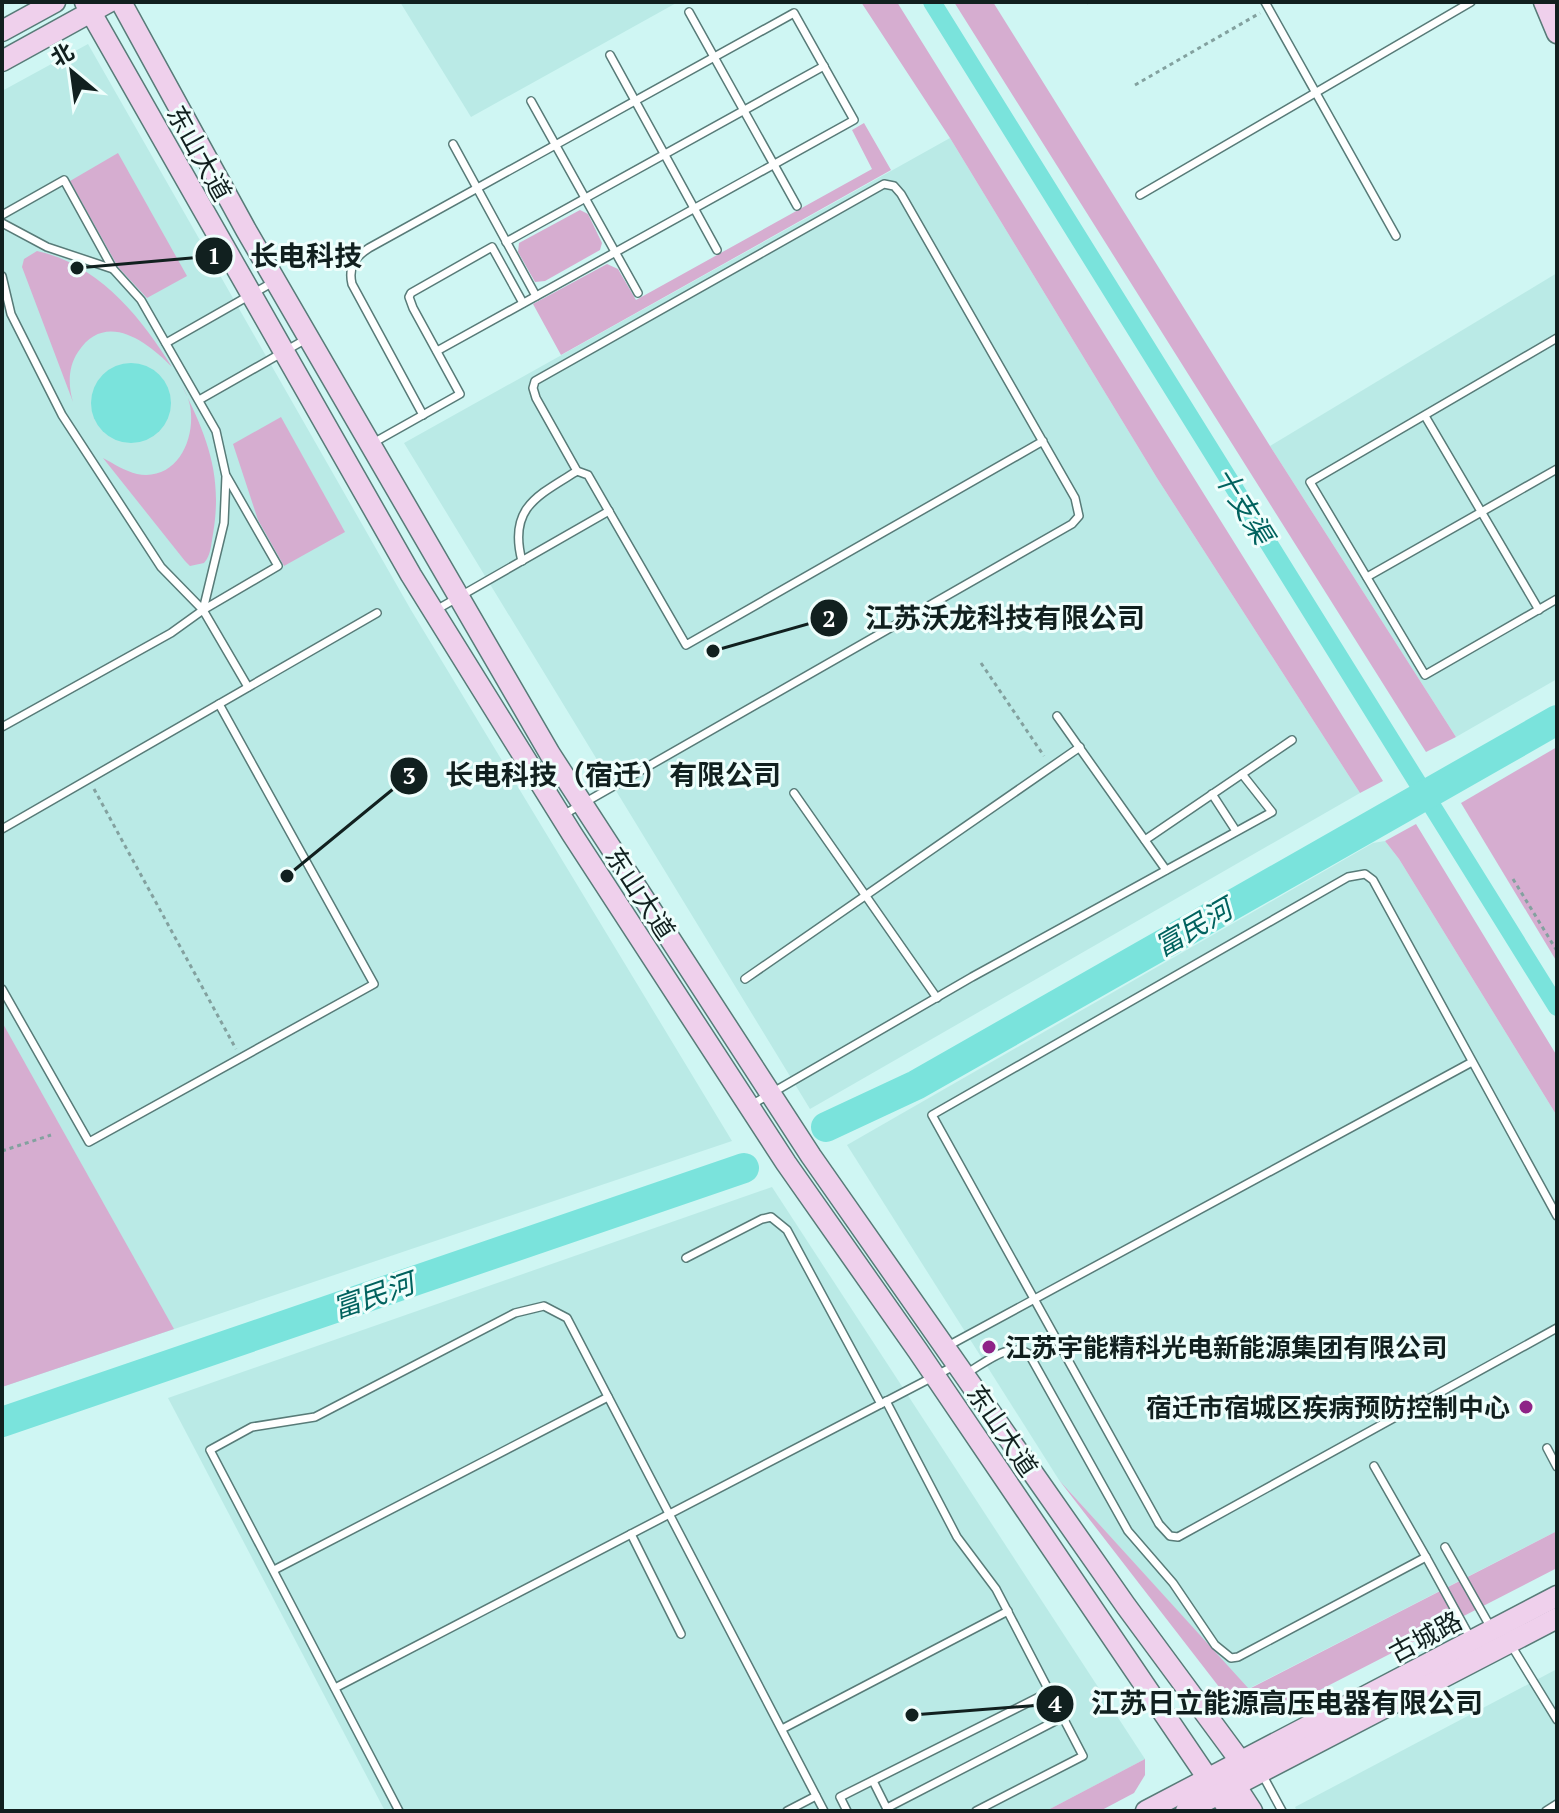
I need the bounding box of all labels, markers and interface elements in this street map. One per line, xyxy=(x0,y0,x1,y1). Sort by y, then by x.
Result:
north arrow xyxy=(32,32,112,112)
text: 北 xyxy=(45,36,79,72)
street label: 东山大道 xyxy=(160,99,240,207)
callout: 长电科技 xyxy=(194,230,378,282)
text: 长电科技 xyxy=(250,237,362,274)
text: 1 xyxy=(207,239,221,271)
water label: 十支渠 xyxy=(1206,460,1284,554)
callout: 江苏沃龙科技有限公司 xyxy=(809,592,1161,644)
text: 江苏沃龙科技有限公司 xyxy=(865,599,1145,636)
text: 2 xyxy=(822,602,836,634)
callout: 长电科技（宿迁）有限公司 xyxy=(389,750,797,802)
text: 长电科技（宿迁）有限公司 xyxy=(445,756,781,793)
text: 3 xyxy=(402,759,416,791)
street label: 东山大道 xyxy=(598,840,684,946)
water label: 富民河 xyxy=(1147,887,1243,964)
water label: 富民河 xyxy=(327,1262,423,1326)
place label: 江苏宇能精科光电新能源集团有限公司 xyxy=(1005,1330,1447,1364)
marker: 江苏宇能精科光电新能源集团有限公司 xyxy=(980,1338,998,1356)
street label: 东山大道 xyxy=(960,1377,1046,1483)
place label: 宿迁市宿城区疾病预防控制中心 xyxy=(1146,1390,1510,1424)
marker: 宿迁市宿城区疾病预防控制中心 xyxy=(1517,1398,1535,1416)
street label: 古城路 xyxy=(1383,1603,1467,1669)
callout: 江苏日立能源高压电器有限公司 xyxy=(1035,1678,1499,1730)
text: 江苏日立能源高压电器有限公司 xyxy=(1091,1684,1483,1721)
text: 4 xyxy=(1048,1687,1062,1719)

